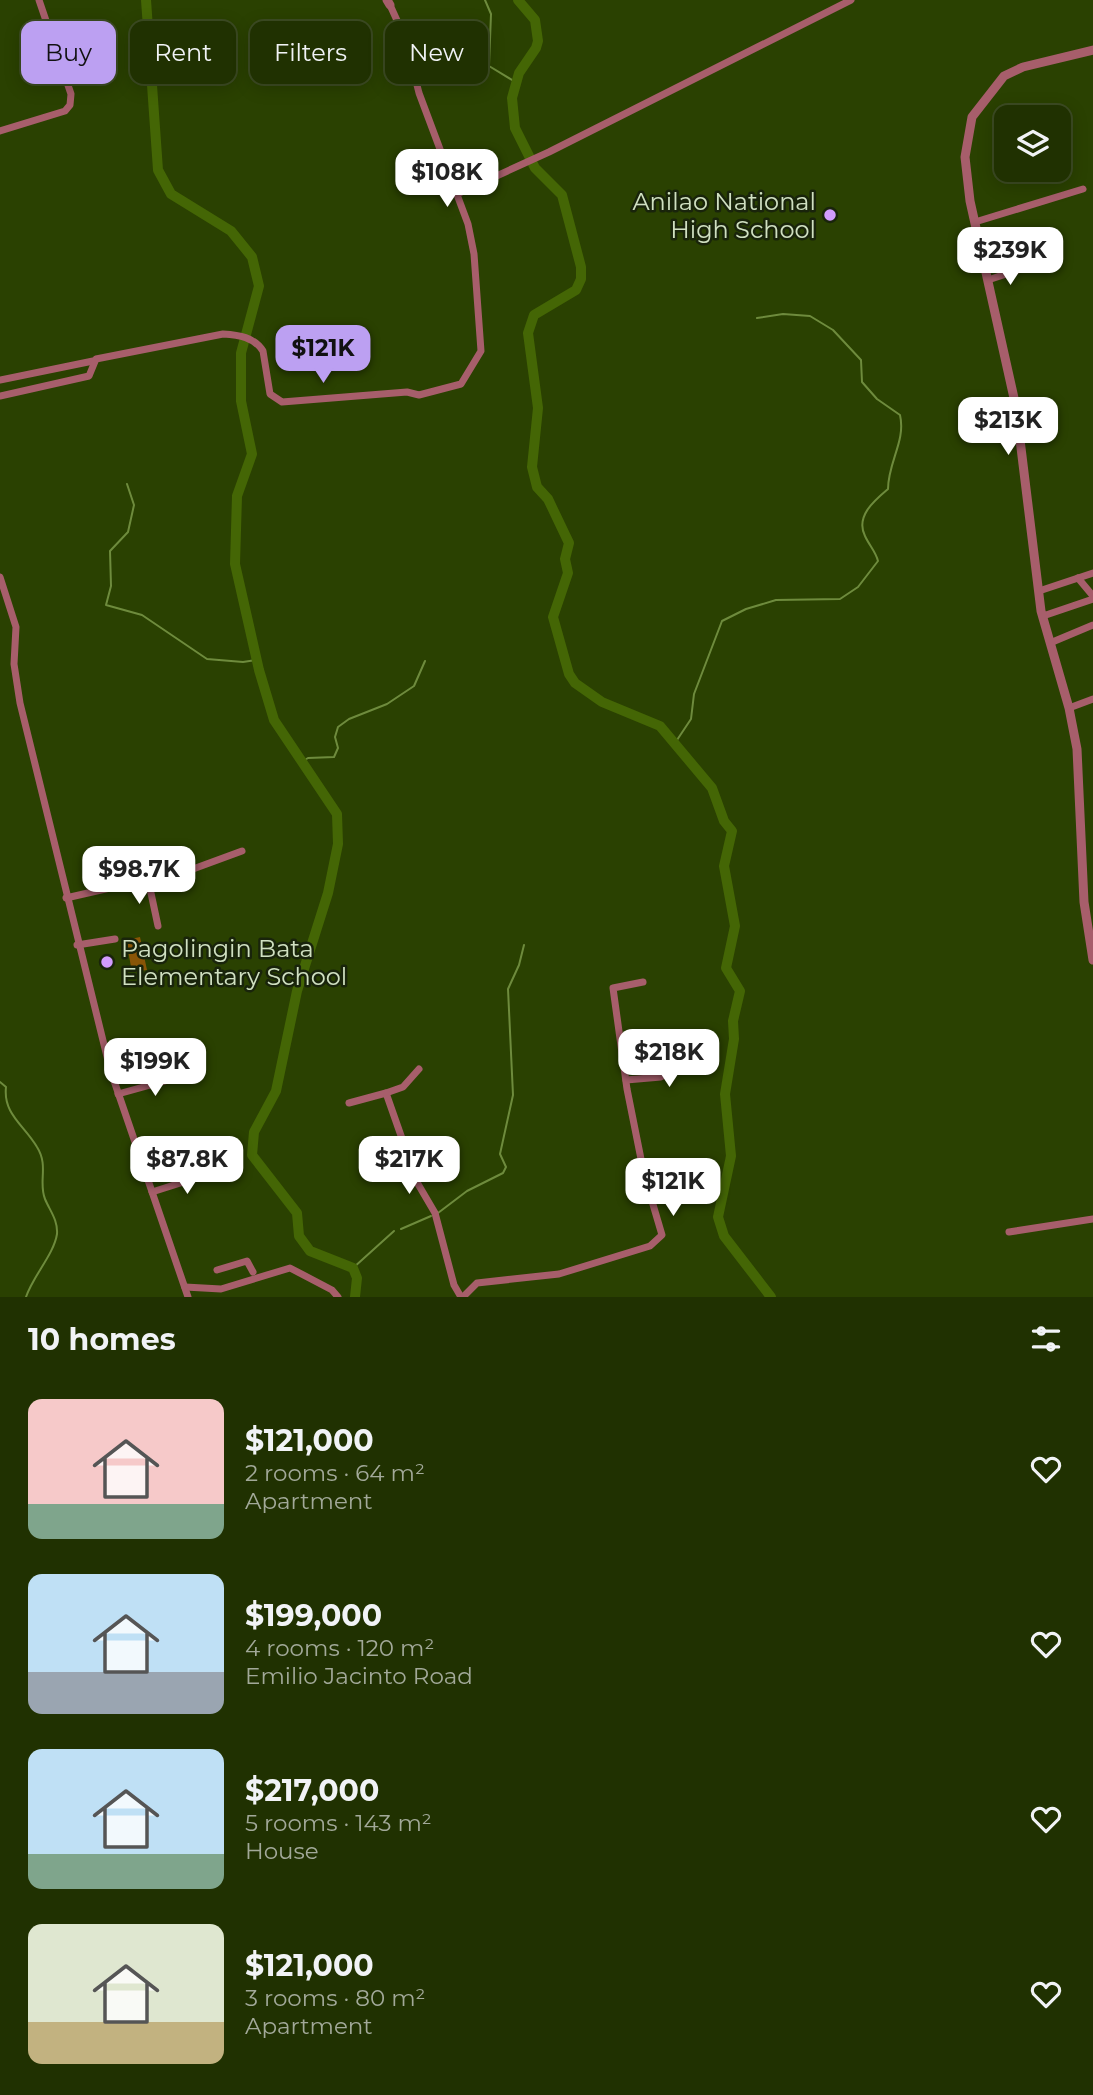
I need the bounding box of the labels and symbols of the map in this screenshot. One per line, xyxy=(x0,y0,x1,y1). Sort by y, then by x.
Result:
pin: $108K xyxy=(398,150,496,209)
place label: Anilao National High School xyxy=(632,187,816,244)
marker: Anilao National High School xyxy=(822,207,838,223)
pin: $239K xyxy=(961,228,1059,287)
pin: $121K xyxy=(274,326,372,385)
pin: $213K xyxy=(959,398,1057,457)
pin: $98.7K xyxy=(82,846,196,906)
place label: Pagolingin Bata Elementary School xyxy=(121,934,347,991)
marker: Pagolingin Bata Elementary School xyxy=(99,954,115,970)
pin: $218K xyxy=(620,1030,718,1089)
pin: $199K xyxy=(106,1038,204,1098)
pin: $87.8K xyxy=(130,1136,244,1196)
pin: $217K xyxy=(360,1136,458,1196)
pin: $121K xyxy=(624,1158,722,1218)

